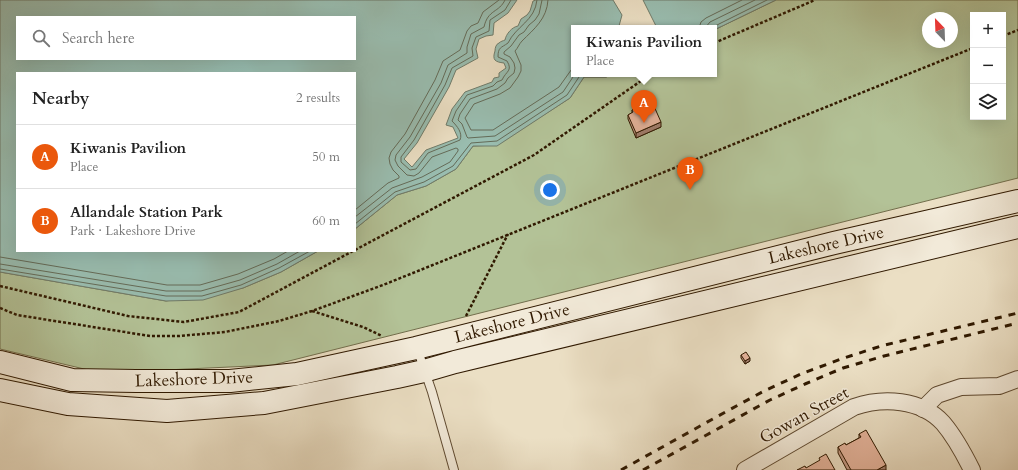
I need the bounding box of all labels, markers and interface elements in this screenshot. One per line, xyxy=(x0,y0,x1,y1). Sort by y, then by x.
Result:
north arrow xyxy=(922,12,958,48)
map controls xyxy=(970,12,1006,120)
button: + xyxy=(970,12,1006,48)
search box xyxy=(16,16,356,60)
popup xyxy=(571,25,717,77)
icon: search xyxy=(30,27,52,49)
text: Search here xyxy=(62,28,135,48)
text: Kiwanis Pavilion xyxy=(586,32,702,52)
button: − xyxy=(970,48,1006,84)
text: Place xyxy=(586,52,614,70)
button: layers xyxy=(970,84,1006,120)
text: Nearby xyxy=(32,87,89,110)
text: 2 results xyxy=(296,89,340,107)
pin: A xyxy=(631,90,657,123)
text: Kiwanis Pavilion xyxy=(70,138,186,158)
text: A xyxy=(40,148,50,166)
text: 50 m xyxy=(312,148,340,166)
pin: B xyxy=(677,157,703,190)
text: Place xyxy=(70,158,98,176)
your location xyxy=(540,180,560,200)
text: Allandale Station Park xyxy=(70,202,223,222)
text: B xyxy=(40,212,50,230)
text: 60 m xyxy=(312,212,340,230)
street label: Lakeshore Drive xyxy=(766,220,886,270)
text: Park · Lakeshore Drive xyxy=(70,222,196,240)
street label: Lakeshore Drive xyxy=(452,298,572,348)
street label: Lakeshore Drive xyxy=(135,365,253,393)
street label: Gowan Street xyxy=(755,381,853,449)

